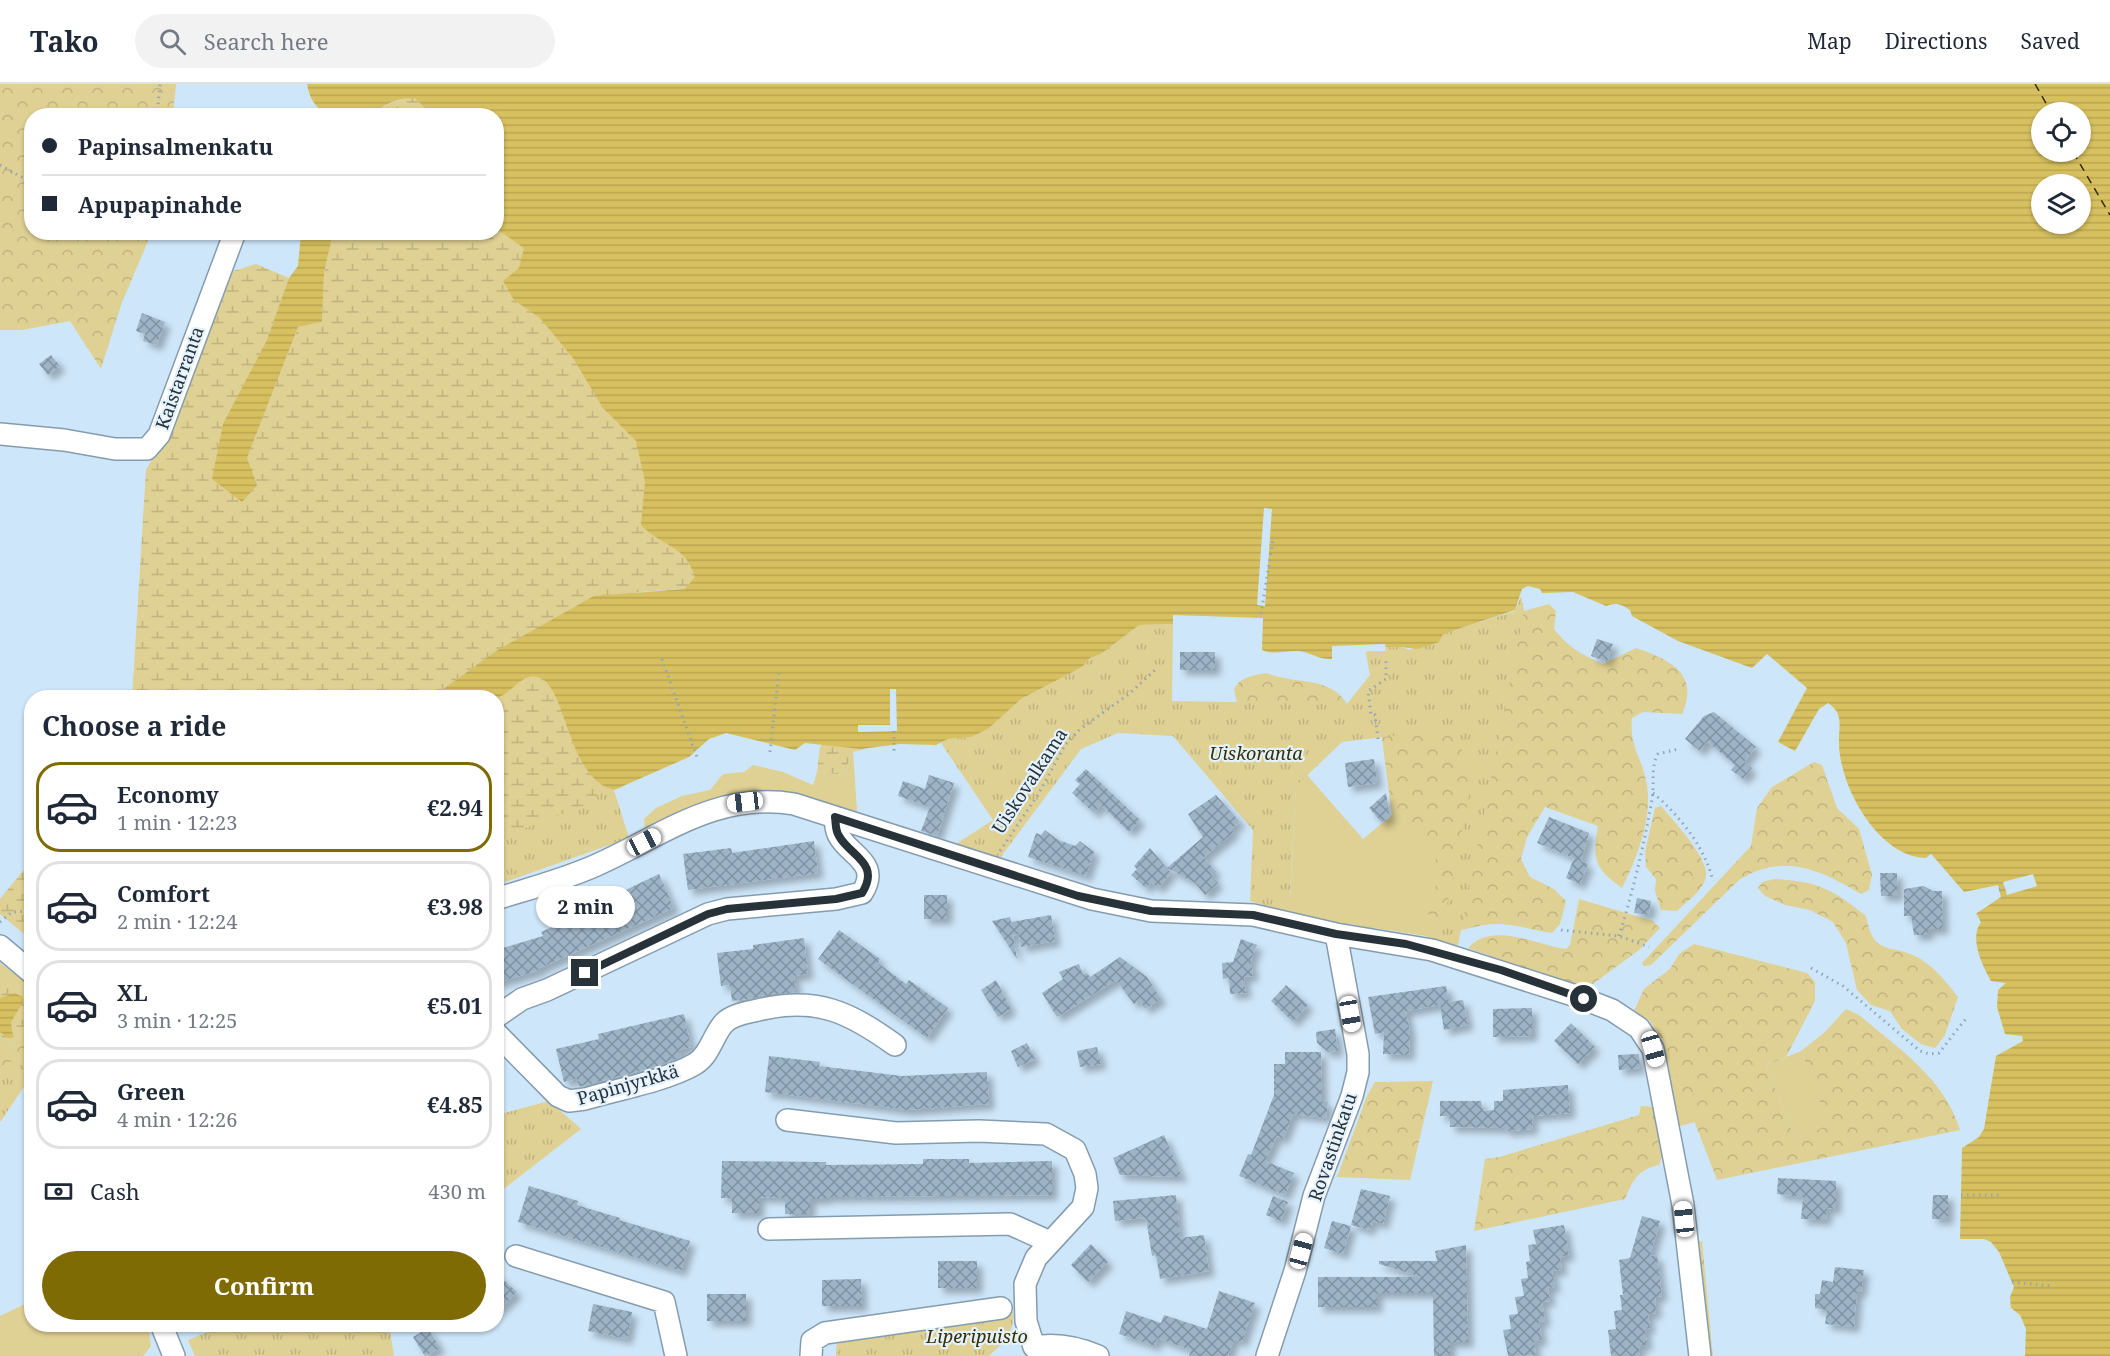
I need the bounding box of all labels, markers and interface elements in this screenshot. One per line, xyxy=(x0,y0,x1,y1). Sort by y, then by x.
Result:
search box xyxy=(135,14,555,68)
text: Tako xyxy=(30,22,99,60)
icon: search xyxy=(156,25,189,58)
text: Search here xyxy=(204,26,329,56)
text: Map xyxy=(1807,27,1852,55)
text: Directions xyxy=(1885,27,1987,55)
text: Saved xyxy=(2020,27,2080,55)
map controls xyxy=(2031,102,2091,234)
button: locate xyxy=(2031,102,2091,162)
text: Papinsalmenkatu xyxy=(78,131,273,161)
button: layers xyxy=(2031,174,2091,234)
text: Apupapinahde xyxy=(78,189,242,219)
street label: Kaistarranta xyxy=(149,323,209,432)
text: Choose a ride xyxy=(42,707,227,744)
street label: Uiskovalkama xyxy=(986,723,1072,838)
park label: Uiskoranta xyxy=(1209,741,1303,765)
text: Economy xyxy=(117,779,219,809)
icon: car xyxy=(45,780,99,834)
car xyxy=(726,791,764,813)
text: €2.94 xyxy=(427,792,483,822)
text: 1 min · 12:23 xyxy=(117,809,237,836)
car xyxy=(624,826,664,858)
text: Comfort xyxy=(117,878,210,908)
icon: car xyxy=(45,879,99,933)
callout: 2 min xyxy=(536,886,634,928)
text: €3.98 xyxy=(427,891,483,921)
text: 2 min xyxy=(557,893,614,920)
text: 2 min · 12:24 xyxy=(117,908,237,935)
route end xyxy=(571,959,598,986)
text: XL xyxy=(117,977,148,1007)
icon: car xyxy=(45,978,99,1032)
route start xyxy=(1570,985,1597,1012)
text: €5.01 xyxy=(427,990,483,1020)
car xyxy=(1338,995,1362,1033)
text: 3 min · 12:25 xyxy=(117,1007,237,1034)
car xyxy=(1639,1029,1667,1069)
street label: Papinjyrkkä xyxy=(574,1058,681,1110)
text: Green xyxy=(117,1076,185,1106)
icon: car xyxy=(45,1077,99,1131)
text: €4.85 xyxy=(427,1089,483,1119)
street label: Rovastinkatu xyxy=(1302,1089,1362,1204)
text: 4 min · 12:26 xyxy=(117,1106,237,1133)
icon: cash xyxy=(42,1175,75,1208)
text: Cash xyxy=(90,1176,140,1206)
text: 430 m xyxy=(428,1178,486,1205)
car xyxy=(1673,1200,1695,1238)
car xyxy=(1288,1231,1314,1271)
button: Confirm xyxy=(42,1251,486,1320)
park label: Liperipuisto xyxy=(925,1324,1028,1348)

